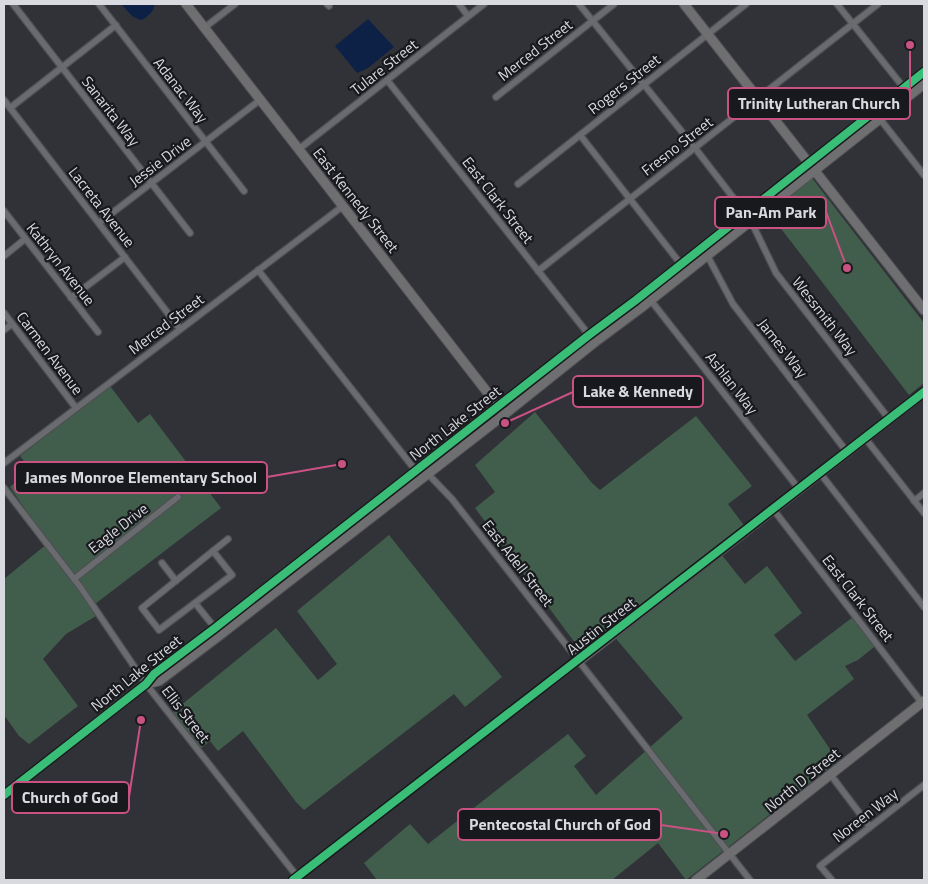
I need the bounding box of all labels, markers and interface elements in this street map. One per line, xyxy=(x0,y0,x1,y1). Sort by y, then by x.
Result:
street label: Merced Street xyxy=(493,13,578,86)
street label: Tulare Street xyxy=(345,33,423,101)
street label: Rogers Street xyxy=(583,48,666,120)
street label: Adanac Way xyxy=(148,52,214,128)
street label: Sanarita Way xyxy=(76,71,146,151)
callout: Trinity Lutheran Church xyxy=(728,88,910,119)
text: Trinity Lutheran Church xyxy=(738,91,900,115)
street label: Fresno Street xyxy=(636,110,718,181)
street label: Jessie Drive xyxy=(124,130,196,192)
street label: East Kennedy Street xyxy=(308,142,405,258)
street label: East Clark Street xyxy=(457,152,540,249)
street label: Lacreta Avenue xyxy=(63,162,141,252)
callout: Pan-Am Park xyxy=(715,197,826,228)
text: Pan-Am Park xyxy=(725,200,817,224)
street label: Kathryn Avenue xyxy=(21,217,101,311)
street label: Wessmith Way xyxy=(787,272,863,360)
street label: Merced Street xyxy=(124,288,209,360)
street label: Carmen Avenue xyxy=(11,306,89,400)
street label: James Way xyxy=(752,313,814,383)
street label: Ashlan Way xyxy=(700,347,764,419)
callout: Lake & Kennedy xyxy=(573,376,703,407)
street label: North Lake Street xyxy=(404,379,506,466)
text: Lake & Kennedy xyxy=(583,379,693,403)
callout: James Monroe Elementary School xyxy=(15,462,267,493)
text: James Monroe Elementary School xyxy=(25,465,257,489)
street label: Eagle Drive xyxy=(83,497,153,559)
street label: East Adell Street xyxy=(477,515,560,612)
street label: East Clark Street xyxy=(817,550,900,647)
street label: Austin Street xyxy=(561,591,641,660)
street label: North Lake Street xyxy=(86,629,187,717)
street label: Ellis Street xyxy=(156,680,216,748)
street label: North D Street xyxy=(759,742,845,818)
callout: Church of God xyxy=(12,782,129,813)
street label: Noreen Way xyxy=(827,782,903,848)
text: Church of God xyxy=(22,785,118,809)
callout: Pentecostal Church of God xyxy=(458,809,661,840)
text: Pentecostal Church of God xyxy=(469,812,651,836)

